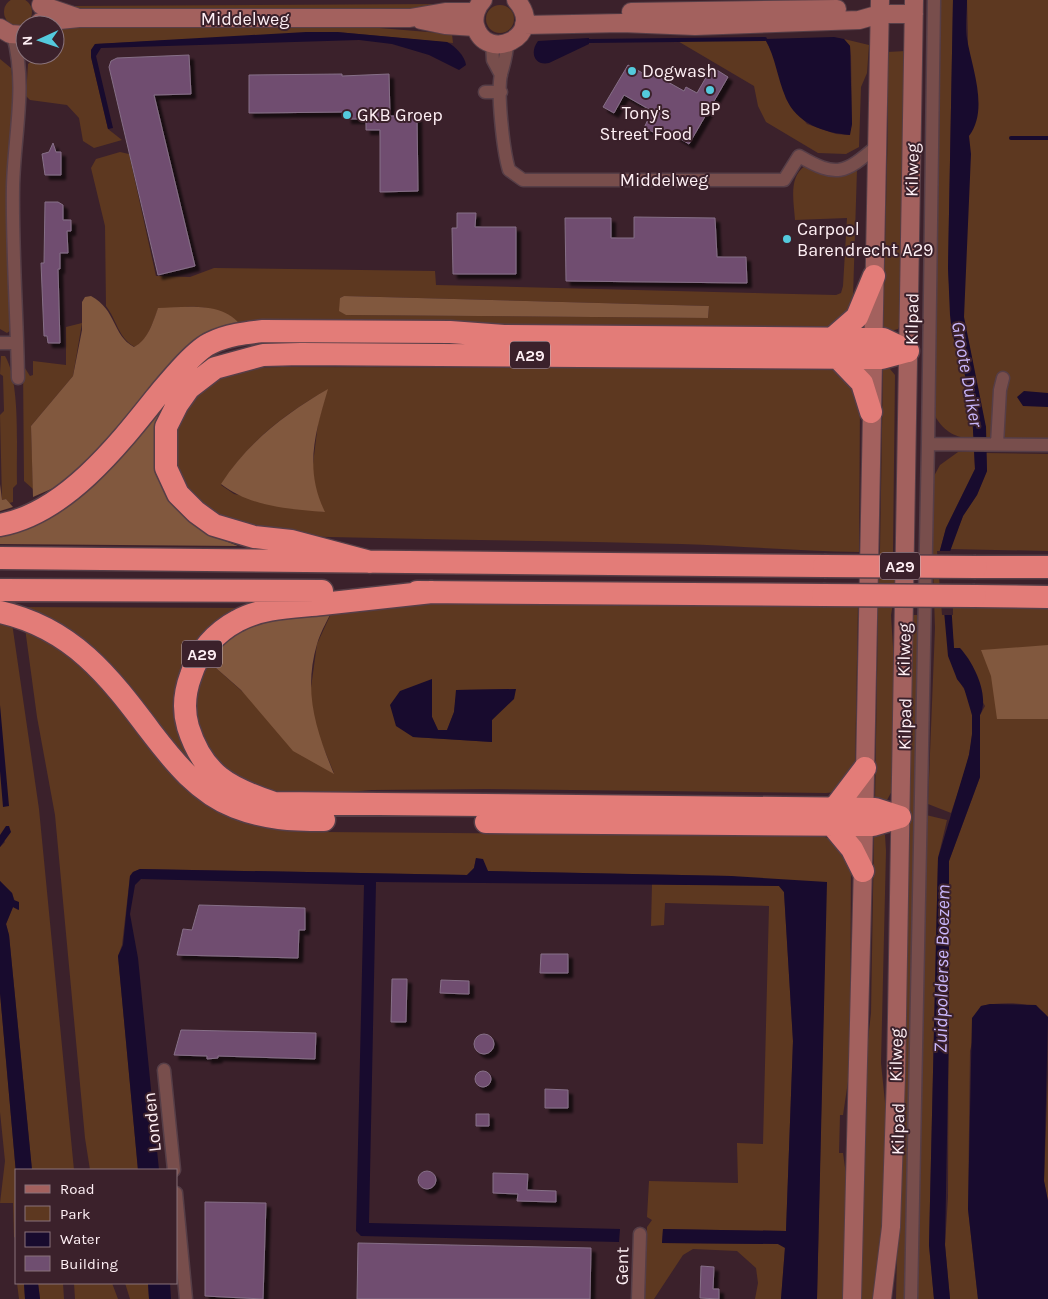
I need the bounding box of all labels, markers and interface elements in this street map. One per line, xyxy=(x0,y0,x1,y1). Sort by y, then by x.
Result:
street label: Middelweg xyxy=(201,8,289,30)
north arrow xyxy=(15,15,65,65)
text: N xyxy=(19,35,36,46)
place label: Dogwash xyxy=(642,60,717,82)
marker: Dogwash xyxy=(626,65,638,77)
marker: BP xyxy=(704,84,716,96)
marker: Tony's Street Food xyxy=(640,88,652,100)
place label: BP xyxy=(699,98,721,120)
place label: Tony's Street Food xyxy=(600,102,692,145)
place label: GKB Groep xyxy=(357,104,443,126)
marker: GKB Groep xyxy=(341,109,353,121)
street label: Kilweg xyxy=(901,143,923,197)
street label: Middelweg xyxy=(620,169,708,191)
place label: Carpool Barendrecht A29 xyxy=(797,218,934,261)
marker: Carpool Barendrecht A29 xyxy=(781,233,793,245)
street label: Kilpad xyxy=(901,293,923,345)
water label: Groote Duiker xyxy=(947,319,987,430)
road number: A29 xyxy=(510,342,550,368)
road number: A29 xyxy=(880,552,920,580)
street label: Kilweg xyxy=(893,623,915,677)
road number: A29 xyxy=(182,641,222,668)
street label: Kilpad xyxy=(894,698,916,750)
water label: Zuidpolderse Boezem xyxy=(930,884,954,1054)
street label: Kilweg xyxy=(885,1028,907,1082)
street label: Londen xyxy=(138,1091,166,1153)
street label: Kilpad xyxy=(887,1103,909,1155)
legend xyxy=(15,1169,178,1284)
text: Road xyxy=(60,1180,95,1198)
text: Park xyxy=(60,1205,90,1223)
text: Water xyxy=(60,1230,101,1248)
street label: Gent xyxy=(611,1246,633,1285)
text: Building xyxy=(60,1255,118,1273)

